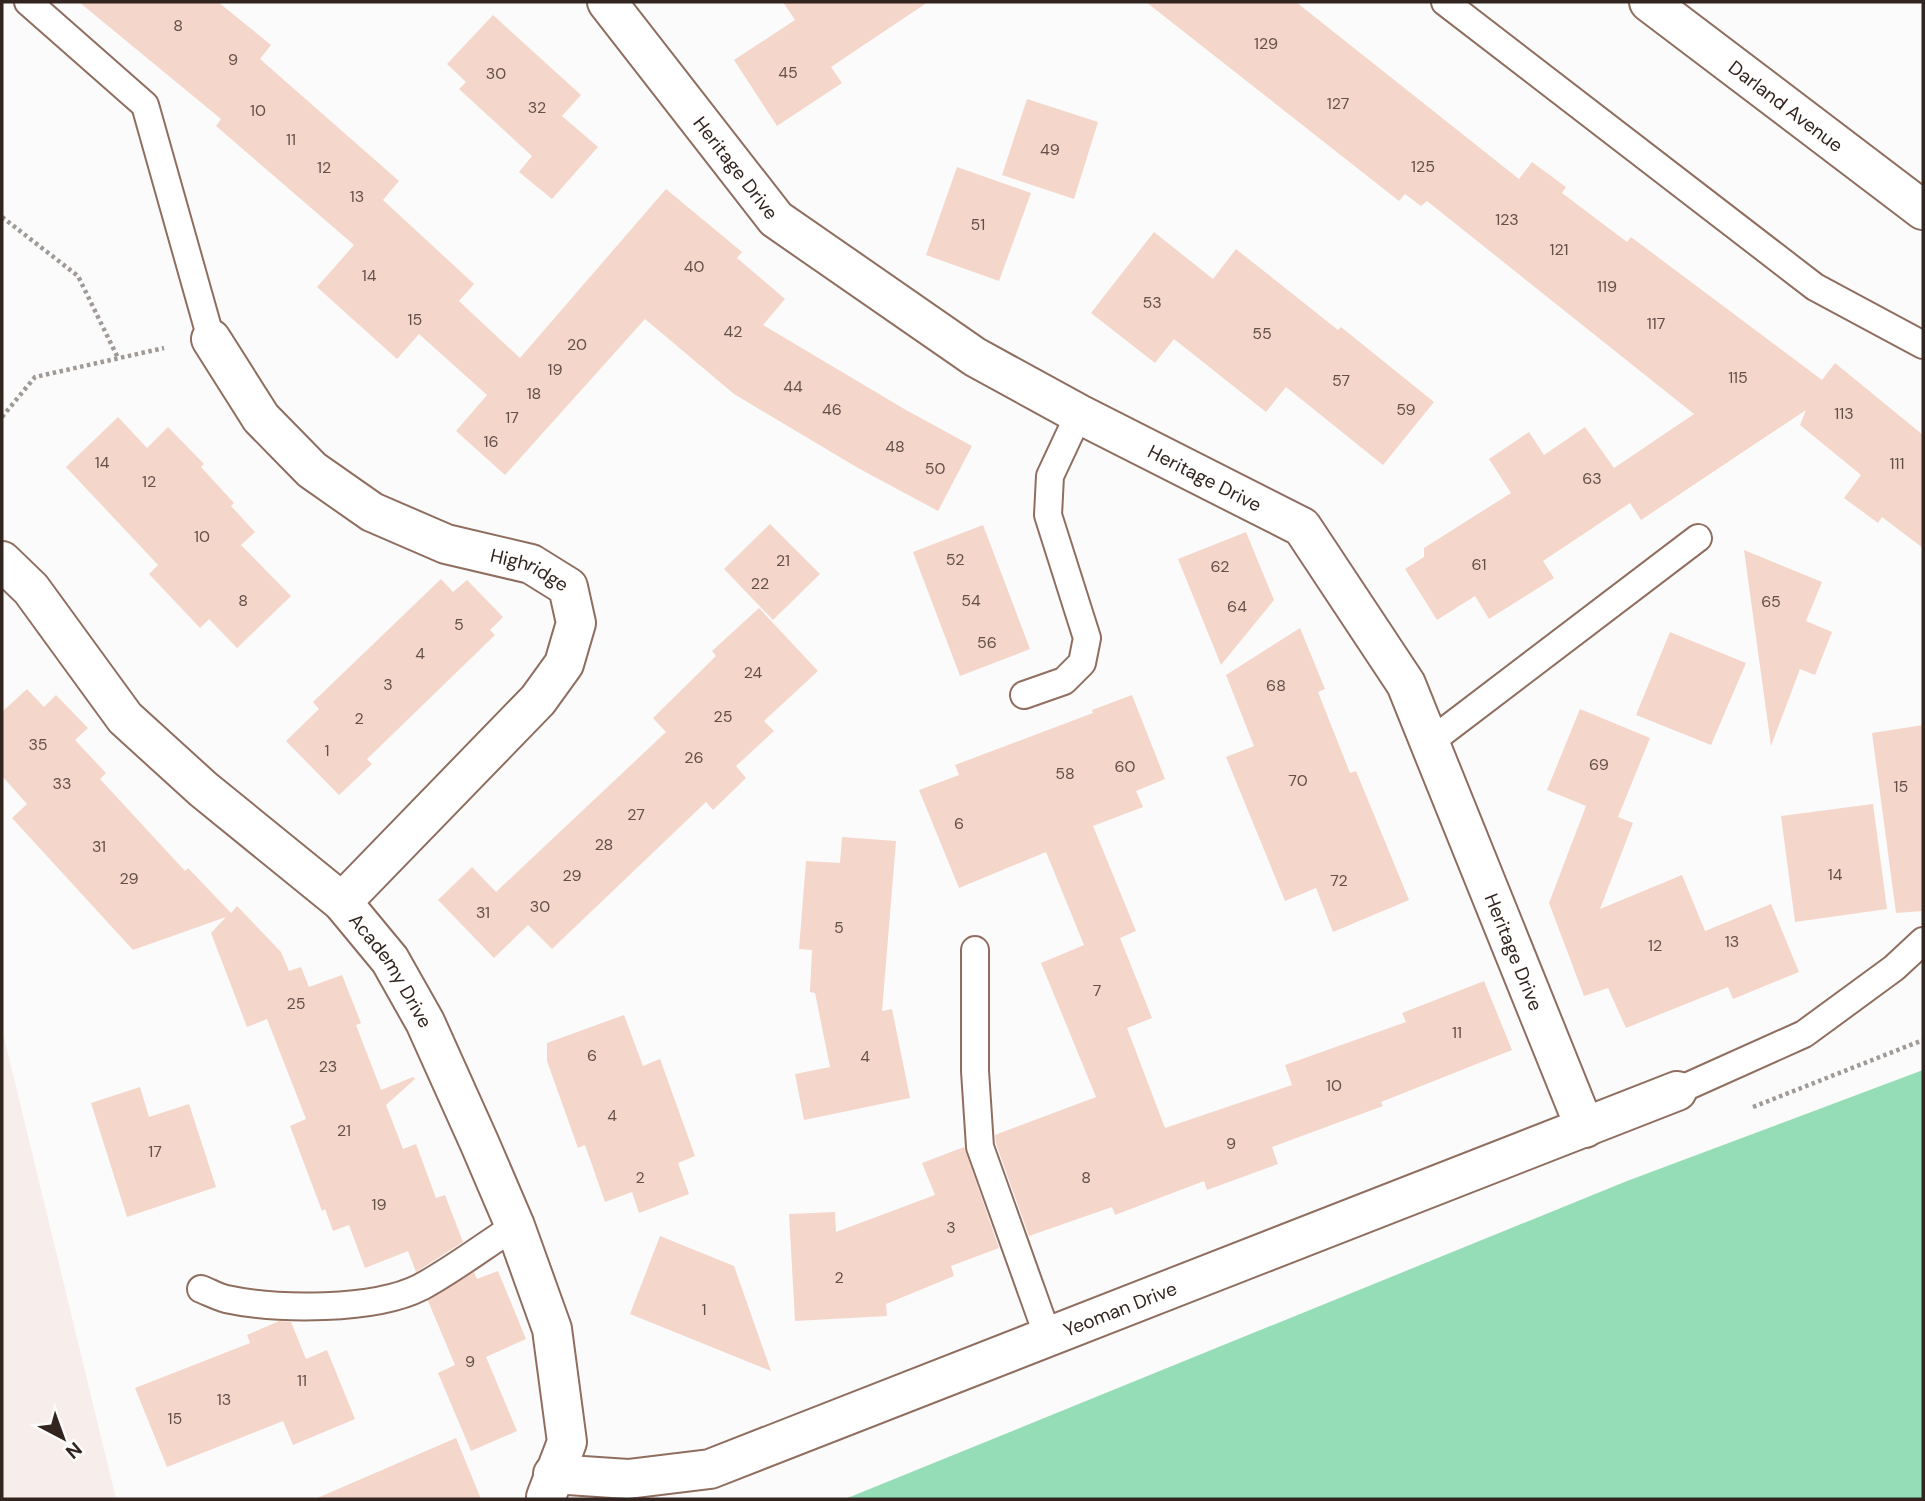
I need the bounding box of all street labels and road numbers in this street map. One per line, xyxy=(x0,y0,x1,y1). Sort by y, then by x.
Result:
street label: Darland Avenue xyxy=(1723,55,1848,158)
street label: Heritage Drive xyxy=(688,111,784,225)
street label: Heritage Drive xyxy=(1144,439,1266,517)
street label: Highridge xyxy=(488,543,573,597)
street label: Heritage Drive xyxy=(1479,890,1548,1014)
street label: Academy Drive xyxy=(343,908,438,1032)
street label: Yeoman Drive xyxy=(1060,1276,1180,1343)

